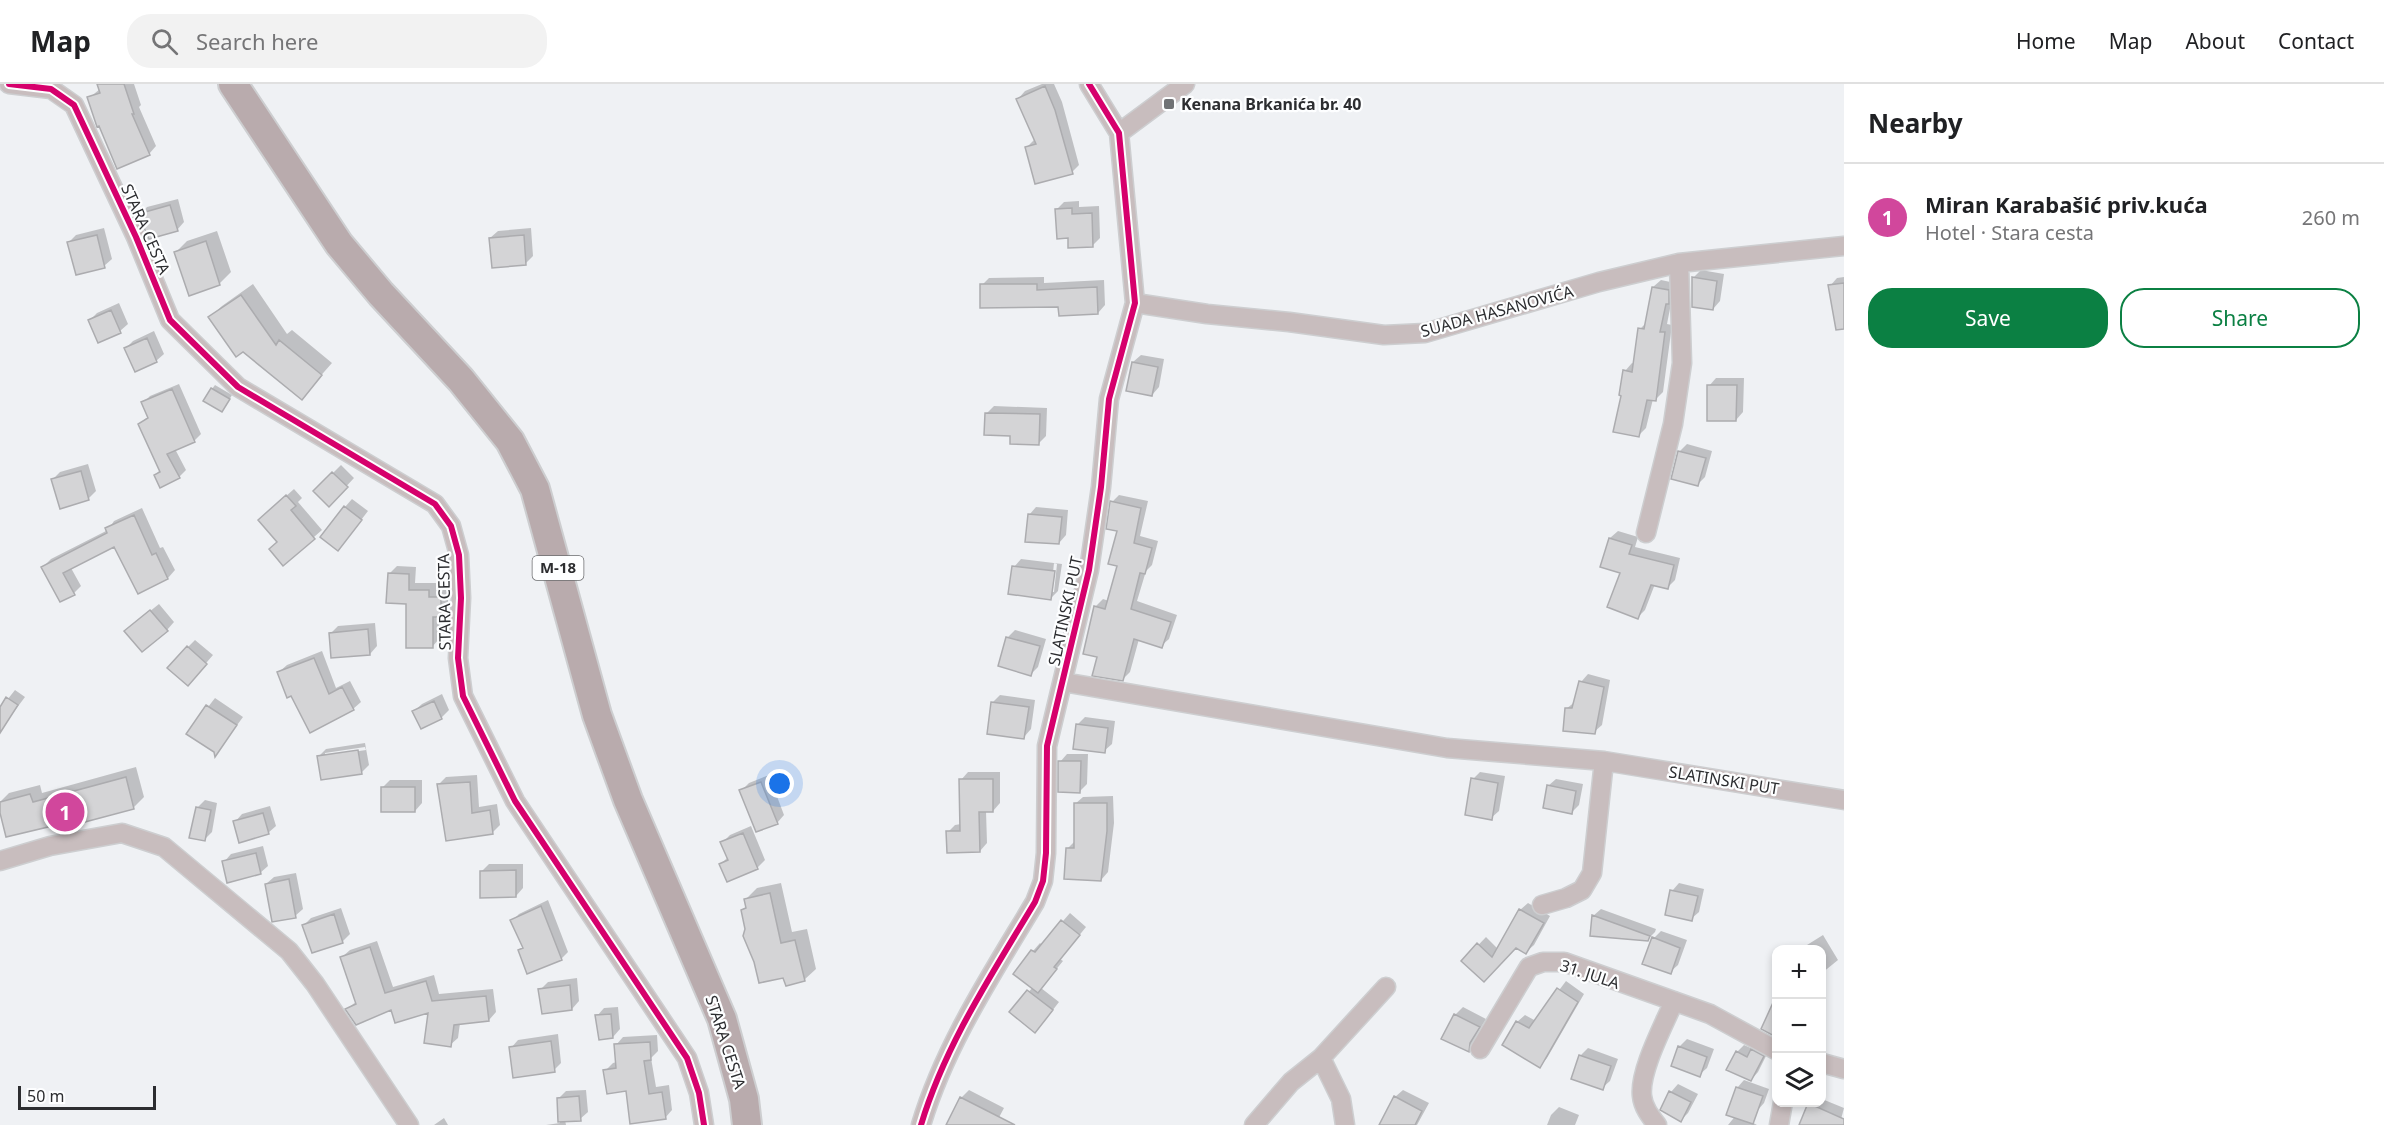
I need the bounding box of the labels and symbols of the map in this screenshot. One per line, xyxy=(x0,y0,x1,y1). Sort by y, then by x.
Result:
place label: Kenana Brkanića br. 40 xyxy=(1181,93,1361,115)
marker: Kenana Brkanića br. 40 xyxy=(1162,97,1176,111)
street label: STARA CESTA xyxy=(116,180,176,278)
street label: SUADA HASANOVIĆA xyxy=(1418,280,1577,342)
street label: STARA CESTA xyxy=(432,553,456,651)
street label: SLATINSKI PUT xyxy=(1043,554,1087,668)
road number: M-18 xyxy=(532,556,584,580)
street label: SLATINSKI PUT xyxy=(1667,760,1781,800)
your location xyxy=(765,769,794,798)
pin: 1 xyxy=(46,790,84,834)
street label: 31. JULA xyxy=(1557,954,1623,994)
street label: STARA CESTA xyxy=(701,993,752,1092)
scale bar xyxy=(18,1083,156,1110)

